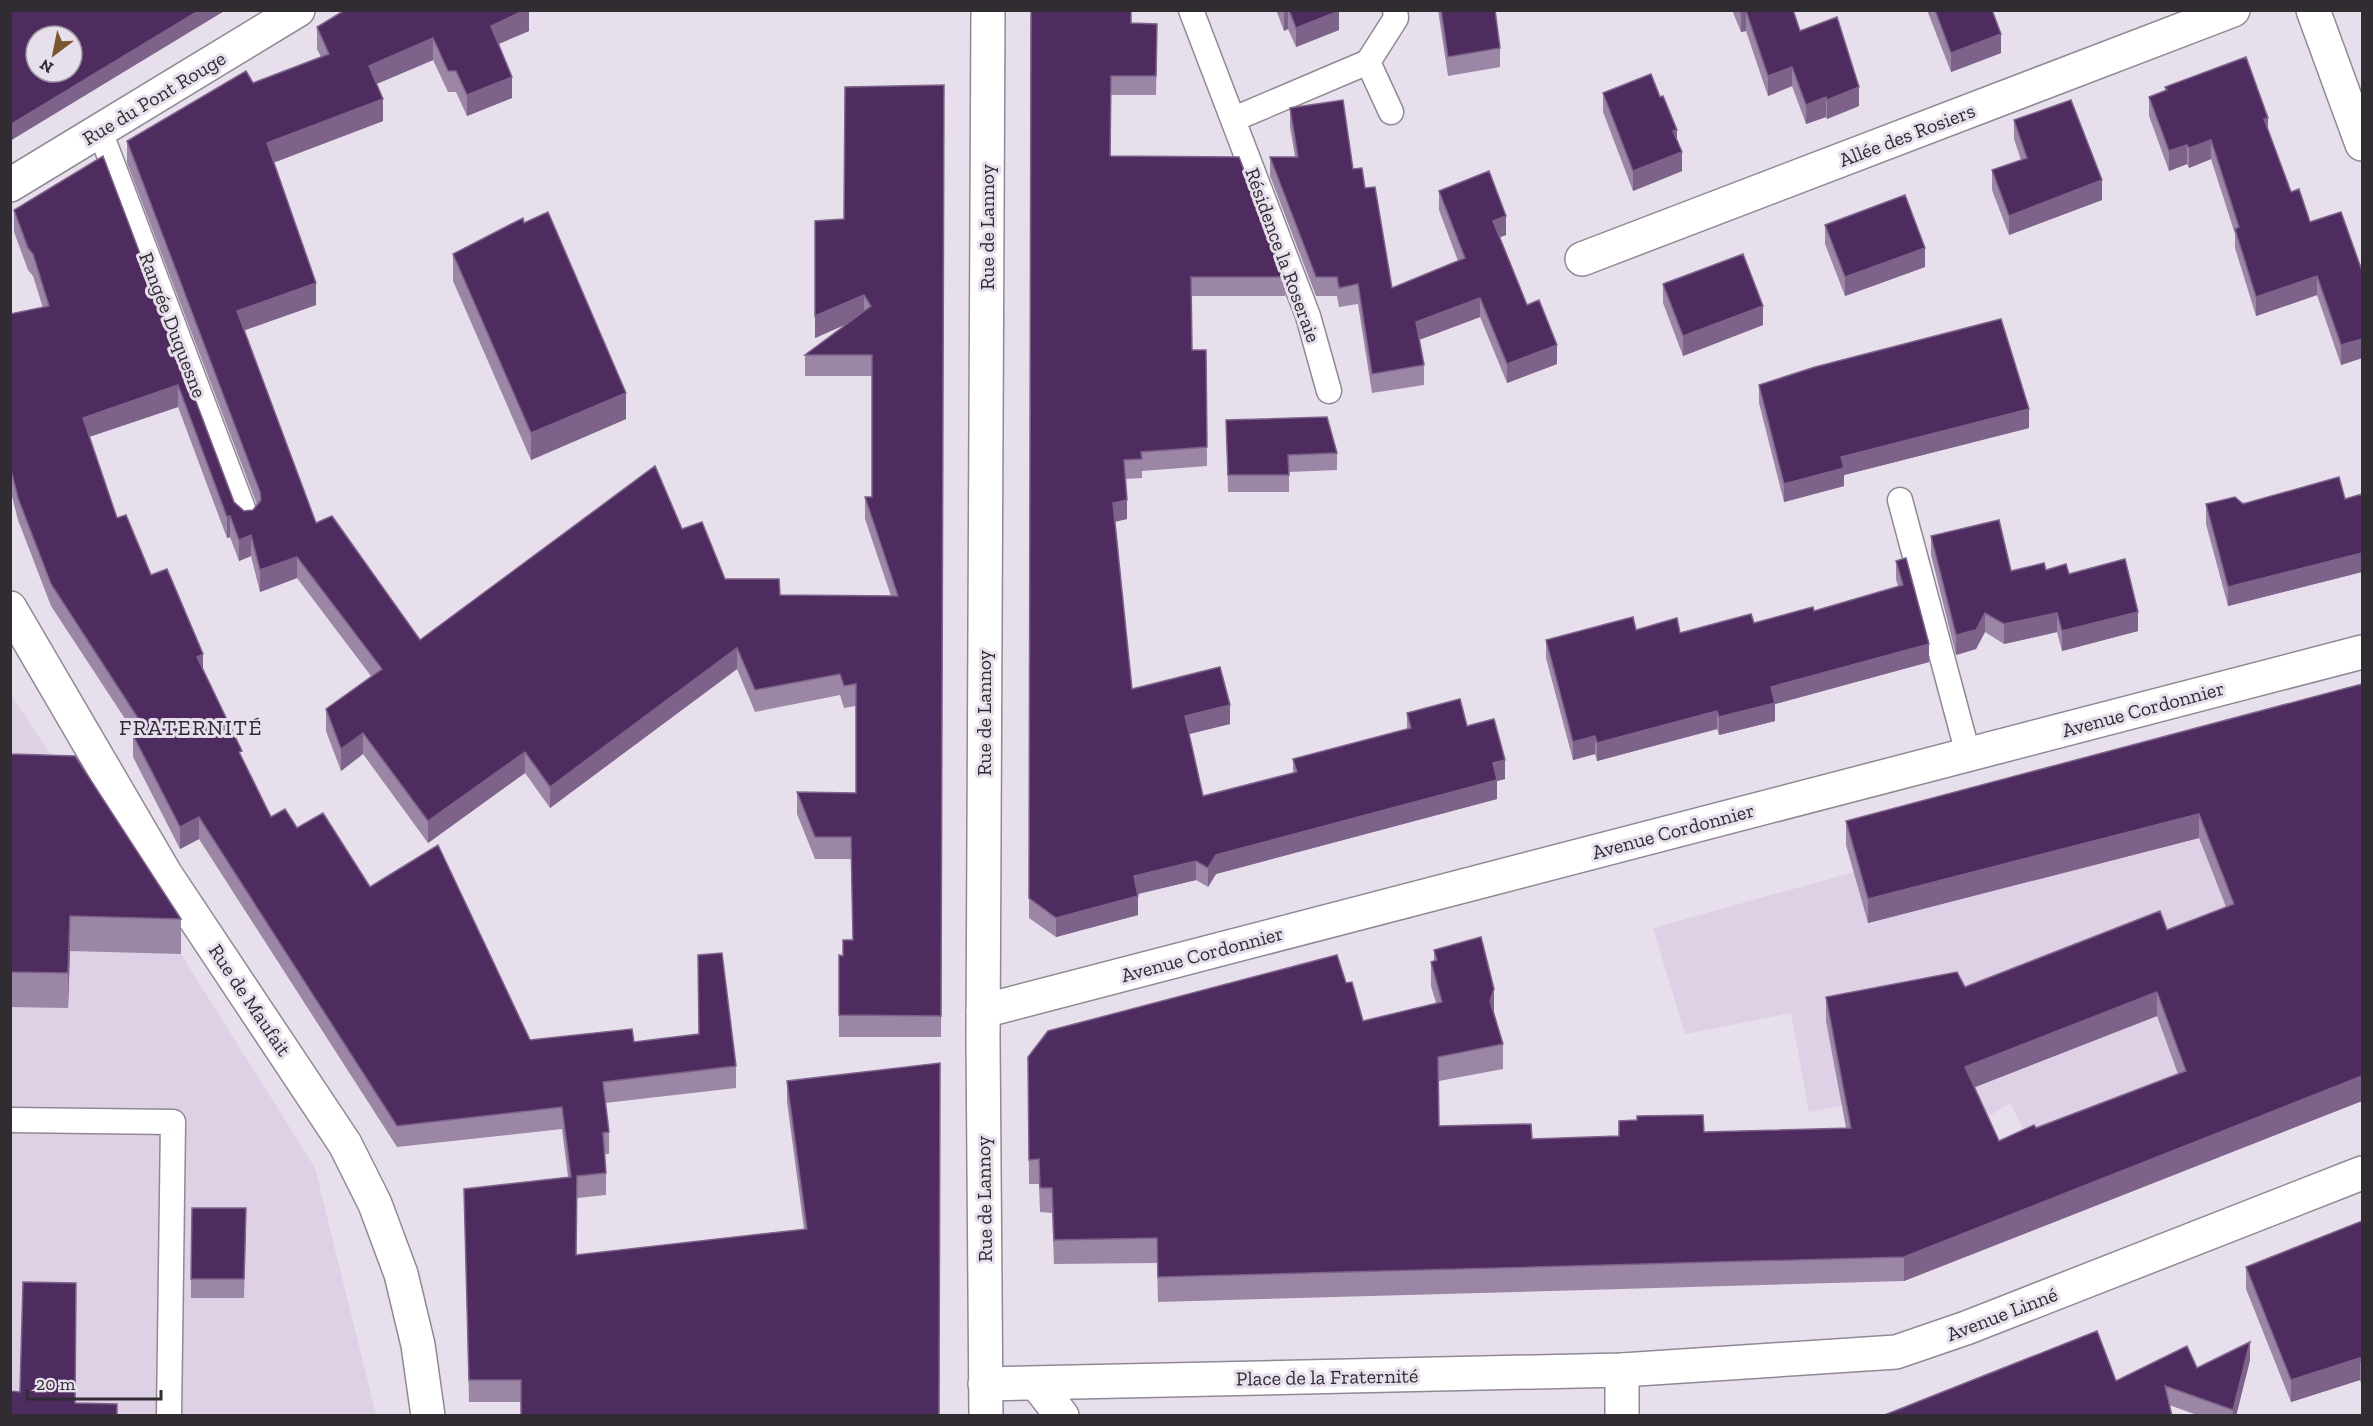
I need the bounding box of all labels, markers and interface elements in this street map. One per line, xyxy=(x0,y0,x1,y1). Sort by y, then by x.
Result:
north arrow xyxy=(24,24,84,84)
street label: Rue du Pont Rouge xyxy=(78,46,230,150)
text: N xyxy=(36,55,57,78)
street label: Allée des Rosiers xyxy=(1836,98,1978,172)
street label: Rue de Lannoy xyxy=(975,163,999,290)
street label: Résidence la Roseraie xyxy=(1240,164,1326,346)
street label: Rangée Duquesne xyxy=(134,249,212,401)
street label: Rue de Lannoy xyxy=(972,649,996,776)
street label: Avenue Cordonnier xyxy=(2059,676,2227,742)
district label: FRATERNITÉ xyxy=(119,714,263,741)
street label: Avenue Cordonnier xyxy=(1589,798,1757,864)
street label: Avenue Cordonnier xyxy=(1118,921,1286,987)
street label: Rue de Maufait xyxy=(204,939,297,1061)
street label: Rue de Lannoy xyxy=(971,1135,997,1262)
street label: Avenue Linné xyxy=(1943,1282,2061,1346)
scale bar xyxy=(27,1363,160,1401)
street label: Place de la Fraternité xyxy=(1236,1363,1418,1391)
text: 20 m xyxy=(36,1373,76,1395)

